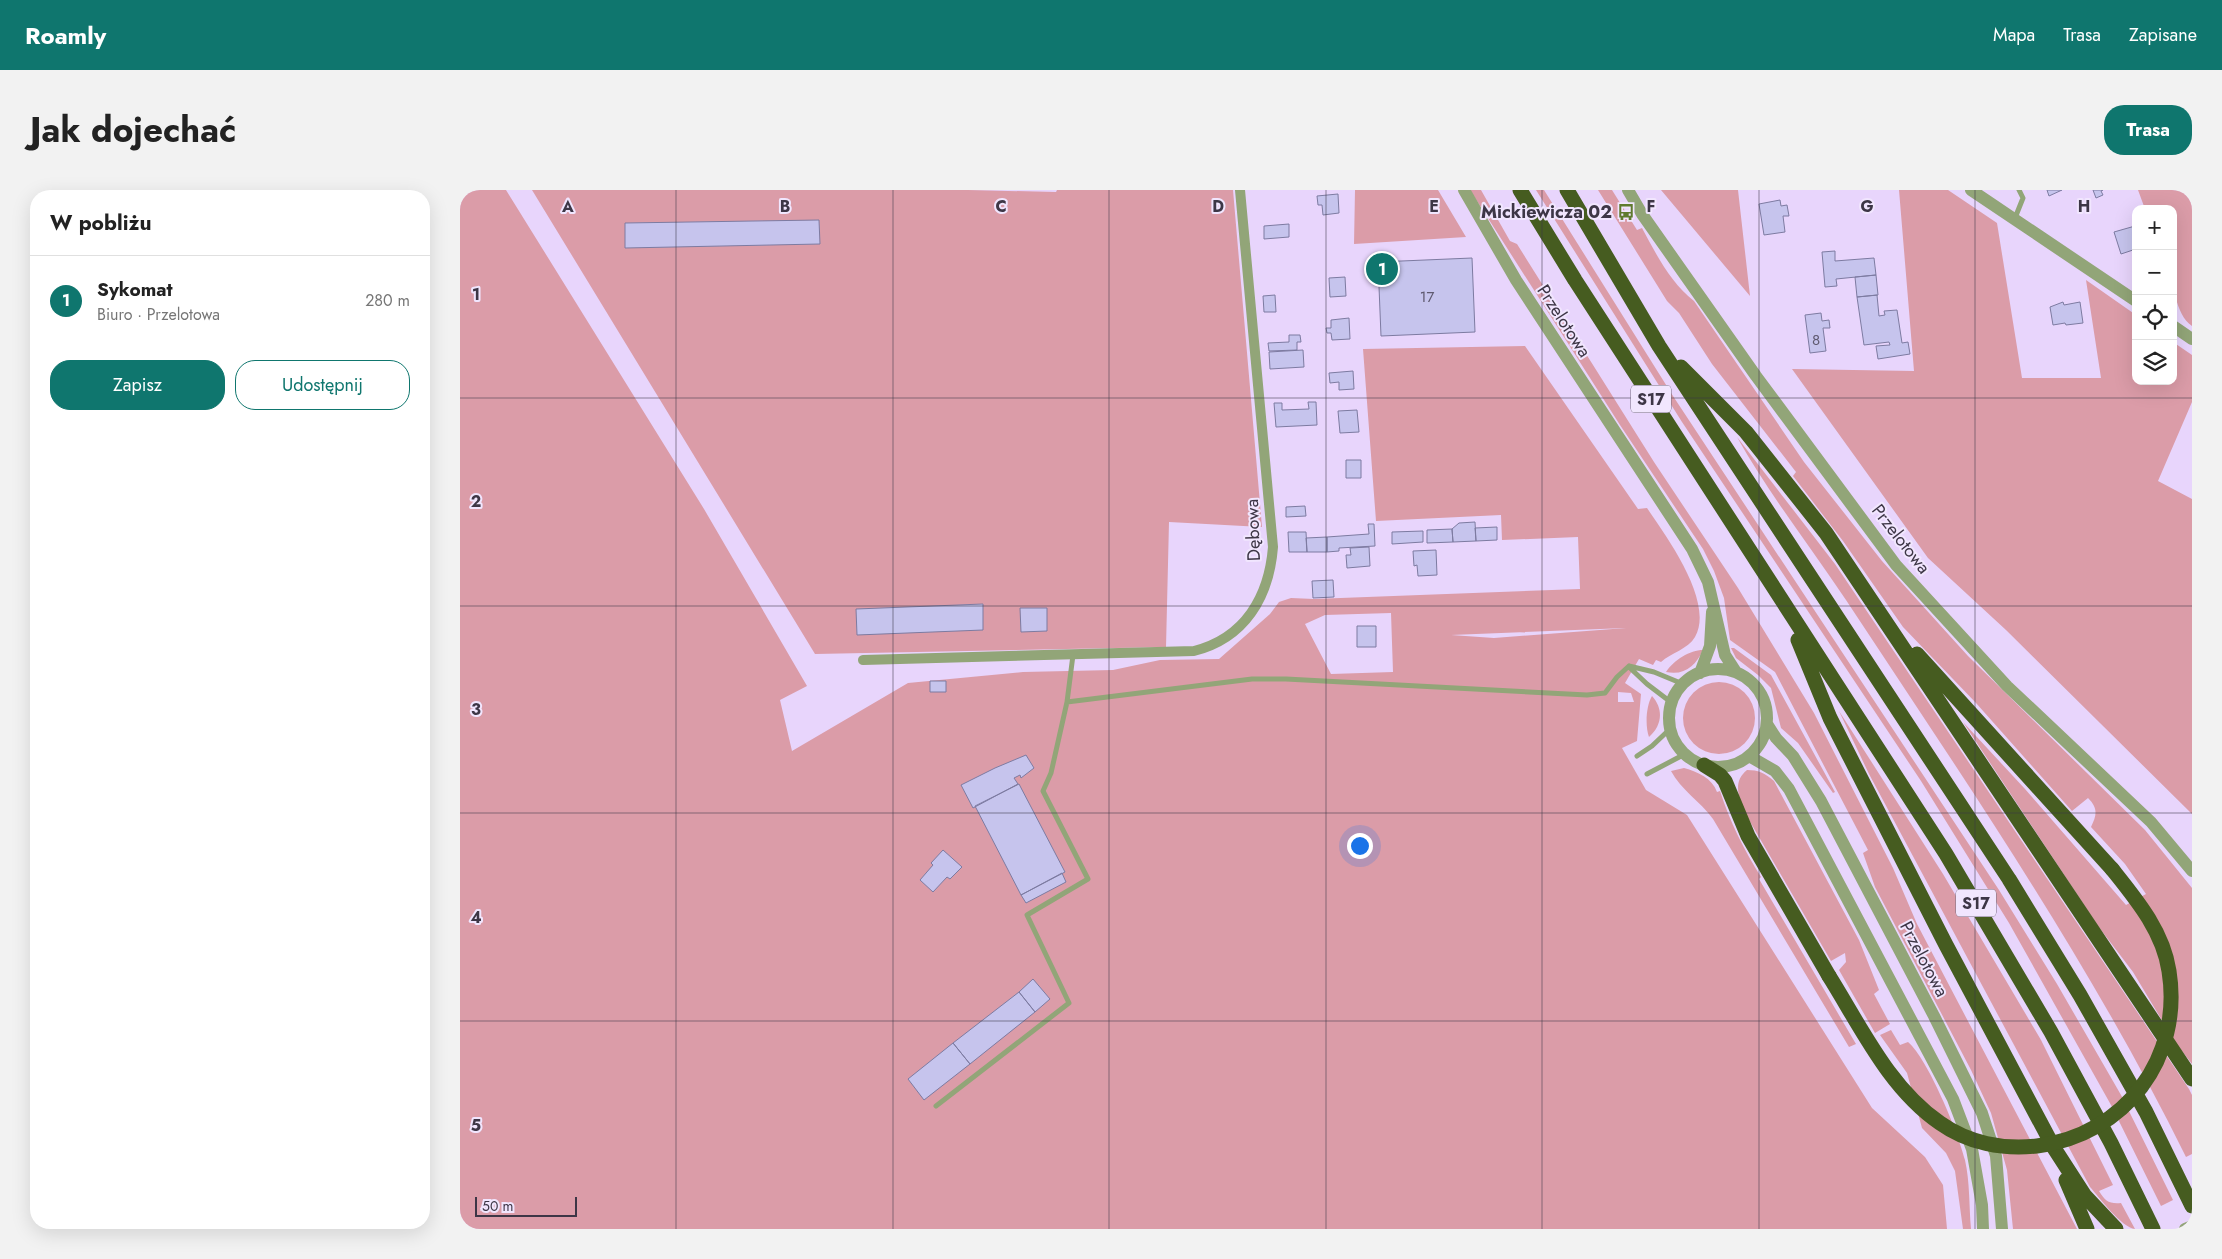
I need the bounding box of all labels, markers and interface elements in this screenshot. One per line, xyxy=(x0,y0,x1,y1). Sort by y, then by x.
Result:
text: Roamly xyxy=(25,18,106,53)
text: Mapa xyxy=(1993,22,2035,48)
text: Trasa xyxy=(2063,22,2101,48)
text: Zapisane xyxy=(2129,22,2197,48)
text: Jak dojechać xyxy=(30,105,236,155)
button: Trasa xyxy=(2104,105,2192,155)
text: A xyxy=(561,195,574,218)
text: B xyxy=(780,195,790,218)
text: C xyxy=(995,195,1007,218)
text: D xyxy=(1212,195,1224,218)
text: E xyxy=(1429,195,1439,218)
text: F xyxy=(1647,195,1655,218)
text: G xyxy=(1860,195,1874,218)
text: H xyxy=(2078,195,2090,218)
place label: Mickiewicza 02 xyxy=(1481,199,1612,225)
bus stop icon: Mickiewicza 02 xyxy=(1616,202,1636,222)
map controls xyxy=(2132,205,2177,385)
button: + xyxy=(2132,205,2177,250)
text: W pobliżu xyxy=(50,208,151,238)
pin: 1 xyxy=(1366,250,1398,288)
button: − xyxy=(2132,250,2177,295)
text: Sykomat xyxy=(97,276,173,303)
street label: Przelotowa xyxy=(1531,279,1597,363)
text: 1 xyxy=(472,283,480,306)
house number: 17 xyxy=(1420,286,1434,308)
text: 1 xyxy=(62,289,70,312)
text: 280 m xyxy=(365,289,410,312)
button: locate xyxy=(2132,295,2177,340)
text: Biuro · Przelotowa xyxy=(97,303,220,326)
house number: 8 xyxy=(1812,329,1820,351)
button: layers xyxy=(2132,340,2177,385)
button: Zapisz xyxy=(50,360,225,410)
button: Udostępnij xyxy=(235,360,410,410)
road number: S17 xyxy=(1631,385,1671,412)
text: 2 xyxy=(471,490,481,513)
street label: Dębowa xyxy=(1239,498,1267,562)
street label: Przelotowa xyxy=(1865,499,1937,579)
text: 3 xyxy=(471,698,481,721)
your location xyxy=(1347,833,1373,859)
road number: S17 xyxy=(1956,890,1996,916)
text: 4 xyxy=(470,906,482,929)
street label: Przelotowa xyxy=(1893,917,1955,1001)
text: 5 xyxy=(471,1114,481,1137)
scale bar xyxy=(475,1194,578,1217)
text: 50 m xyxy=(482,1196,513,1216)

